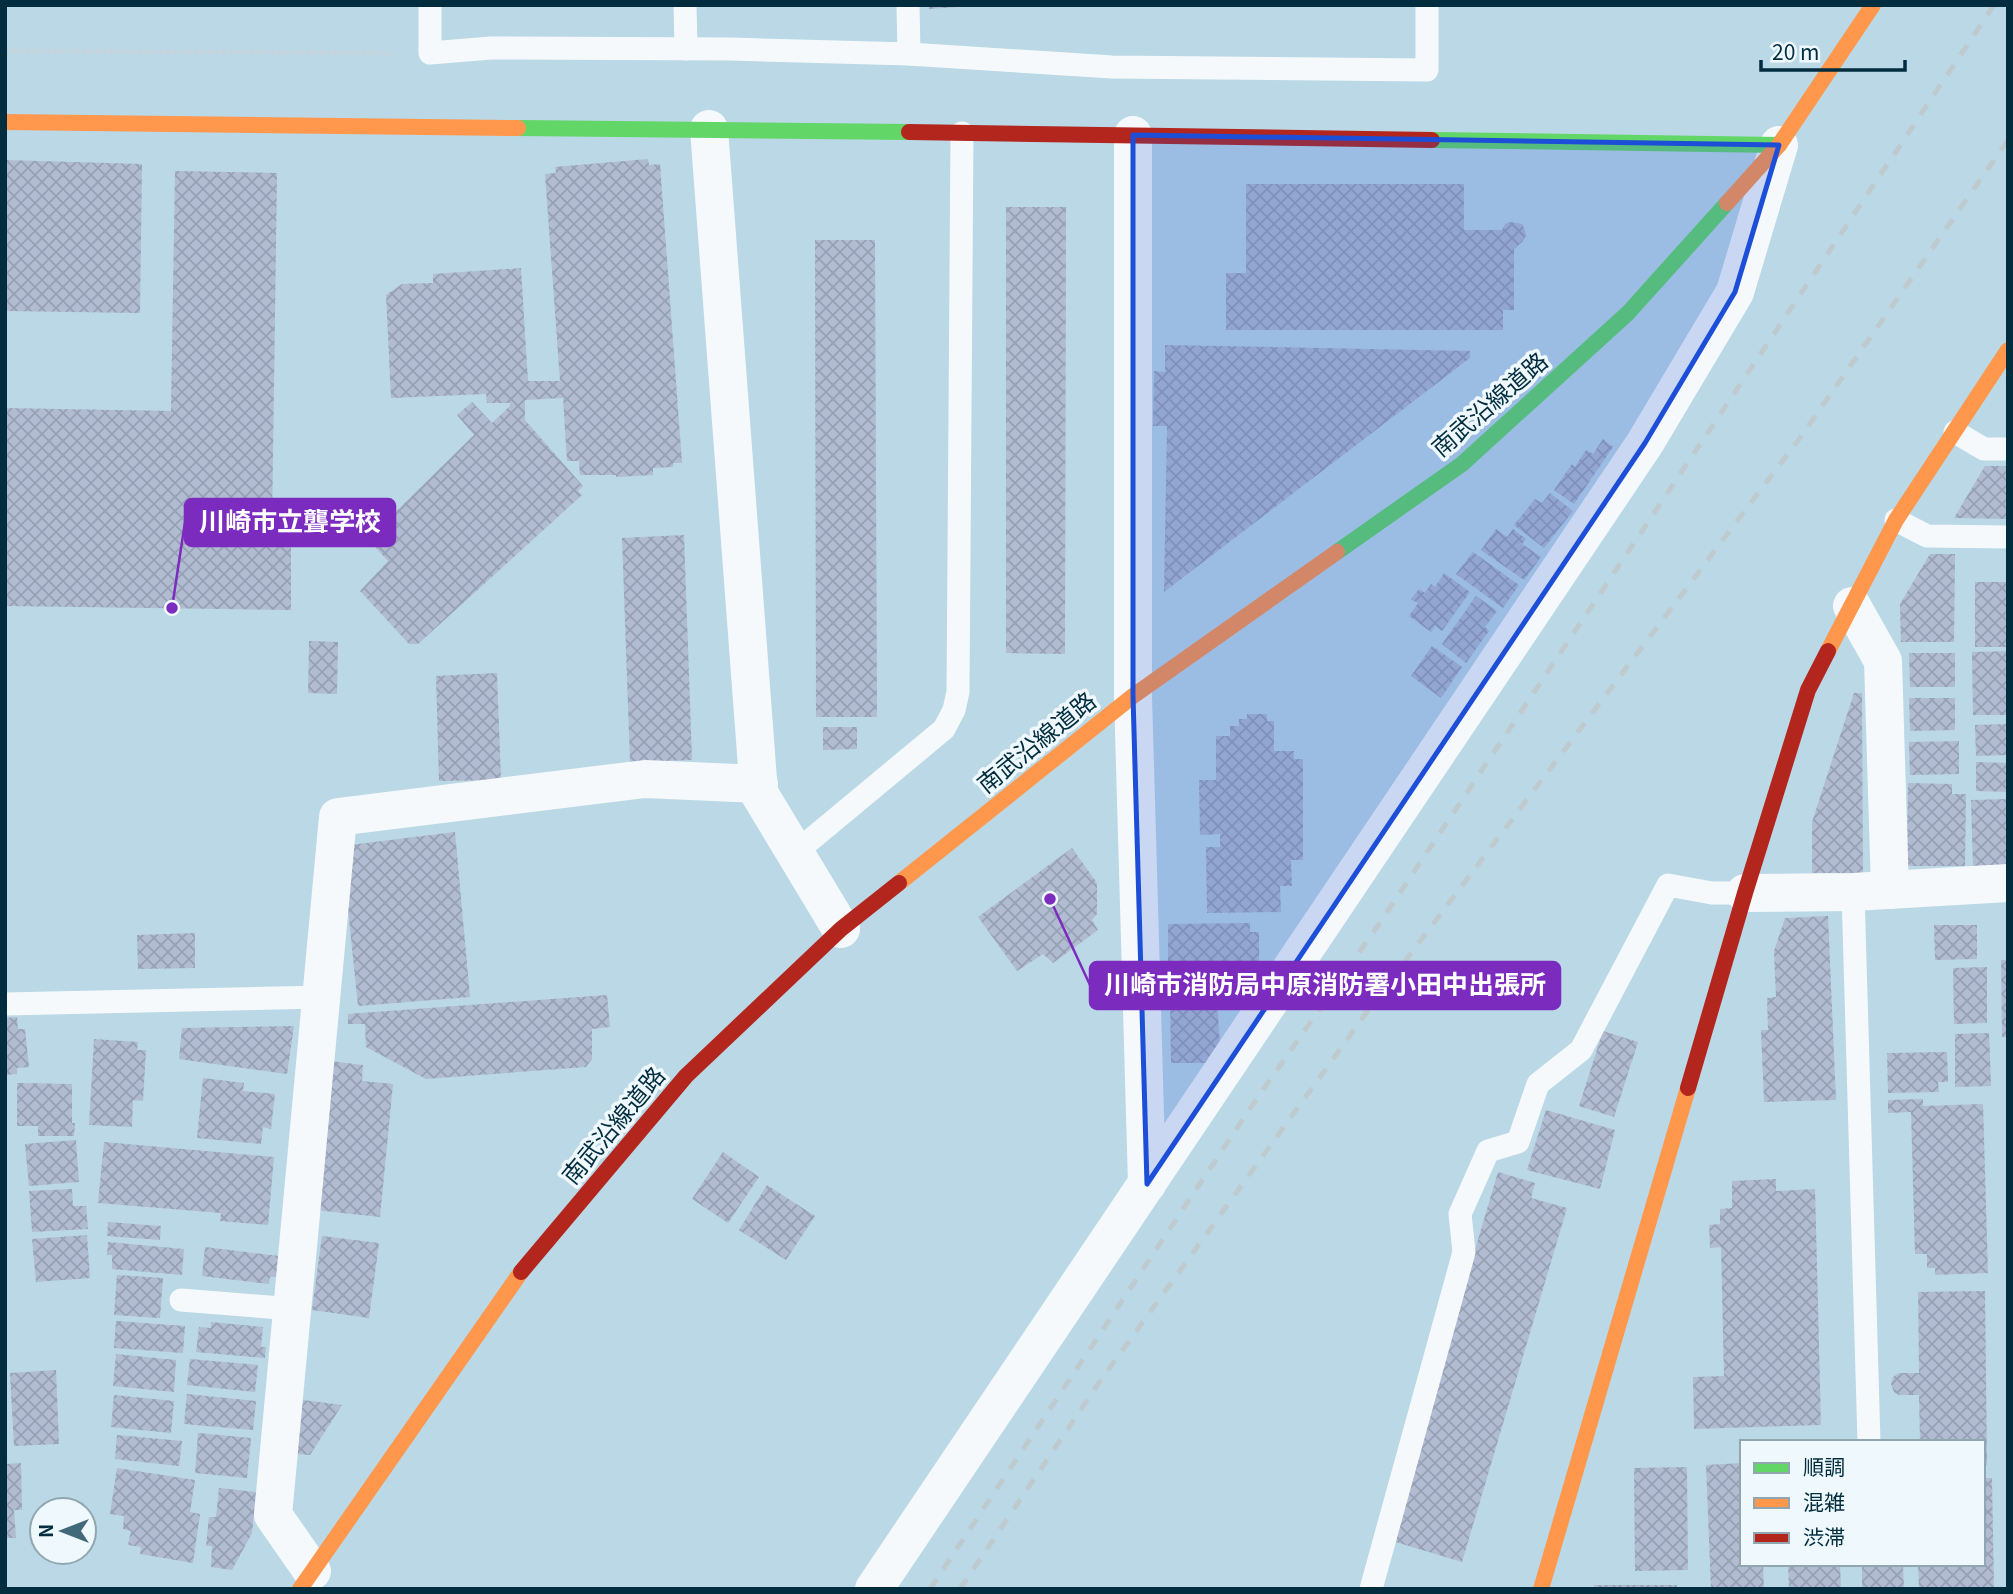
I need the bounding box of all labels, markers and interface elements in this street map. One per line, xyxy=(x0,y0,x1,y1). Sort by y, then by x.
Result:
scale bar xyxy=(1761,28,1904,72)
text: 20 m xyxy=(1772,36,1819,66)
street label: 南武沿線道路 xyxy=(1423,343,1554,464)
callout: 川崎市立聾学校 xyxy=(185,499,395,546)
text: 川崎市立聾学校 xyxy=(199,501,381,538)
street label: 南武沿線道路 xyxy=(968,682,1102,800)
callout: 川崎市消防局中原消防署小田中出張所 xyxy=(1090,962,1560,1009)
text: 川崎市消防局中原消防署小田中出張所 xyxy=(1104,964,1546,1001)
street label: 南武沿線道路 xyxy=(552,1058,672,1191)
legend xyxy=(1740,1440,1985,1566)
text: 順調 xyxy=(1803,1451,1845,1481)
text: 混雑 xyxy=(1803,1486,1845,1516)
north arrow xyxy=(28,1496,98,1566)
text: 渋滞 xyxy=(1803,1521,1845,1551)
text: N xyxy=(31,1524,58,1538)

